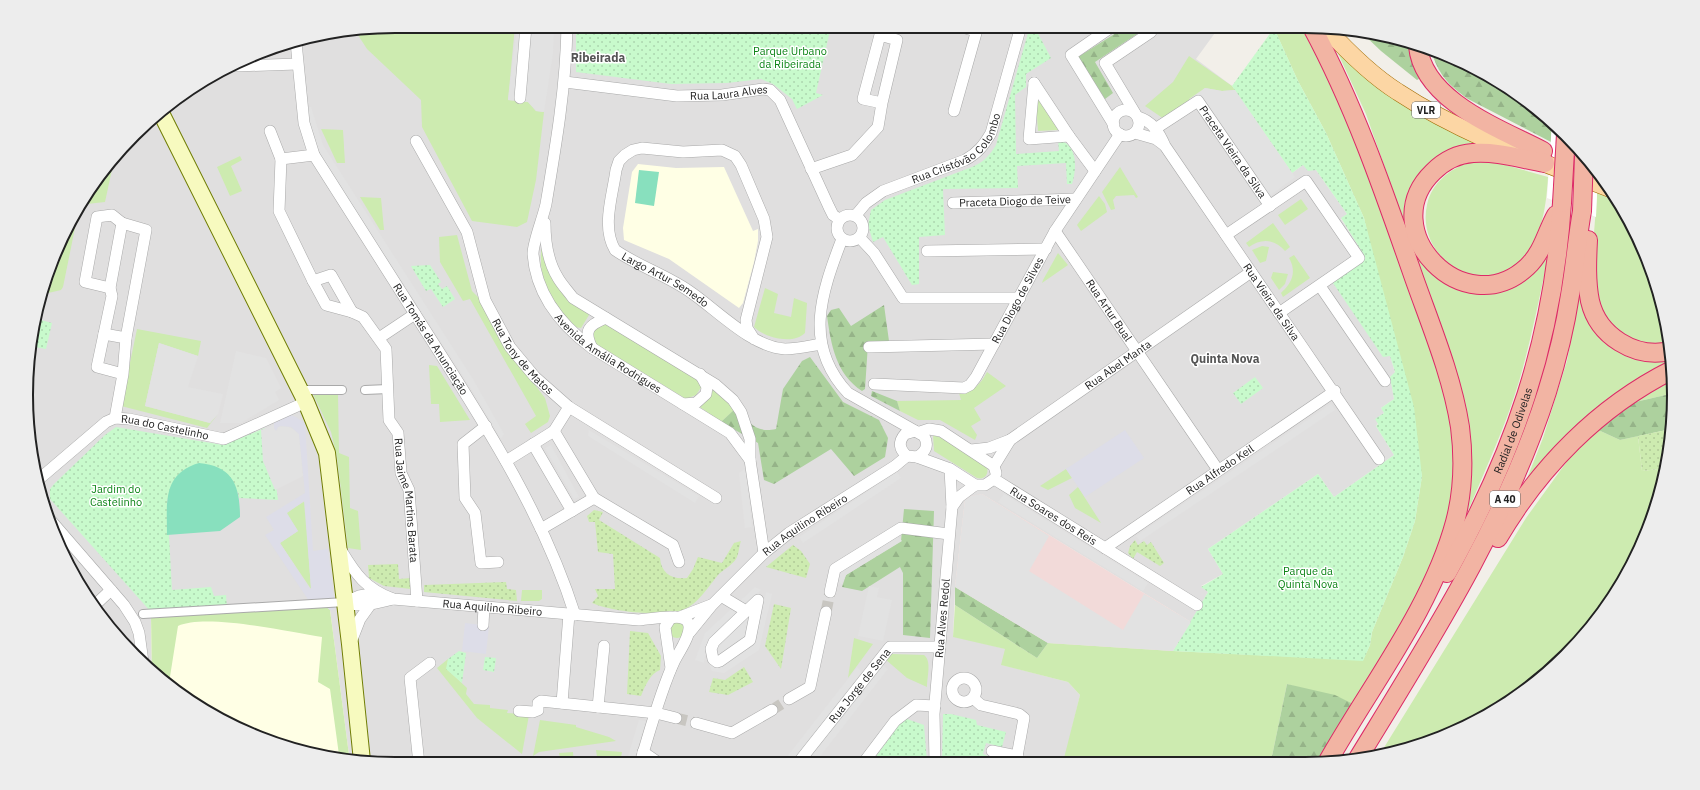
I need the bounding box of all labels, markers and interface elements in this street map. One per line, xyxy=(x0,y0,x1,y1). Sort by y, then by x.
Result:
park label: Parque Urbano da Ribeirada xyxy=(753,44,827,71)
district label: Ribeirada xyxy=(571,50,625,65)
street label: Rua Laura Alves xyxy=(690,82,769,103)
road number: VLR xyxy=(1412,102,1440,118)
street label: Praceta Vieira da Silva xyxy=(1196,103,1270,201)
street label: Rua Cristóvão Colombo xyxy=(910,112,1003,187)
street label: Praceta Diogo de Teive xyxy=(959,192,1071,210)
street label: Largo Artur Semedo xyxy=(619,249,712,310)
street label: Rua Diogo de Silves xyxy=(988,255,1047,346)
street label: Rua Vieira da Silva xyxy=(1240,261,1303,343)
street label: Rua Artur Bual xyxy=(1083,277,1135,344)
street label: Rua Tomás da Anunciação xyxy=(390,281,471,397)
street label: Avenida Amália Rodrigues xyxy=(552,311,664,396)
street label: Rua Tony de Matos xyxy=(489,316,557,397)
street label: Rua Abel Manta xyxy=(1082,337,1154,393)
district label: Quinta Nova xyxy=(1190,351,1260,366)
street label: Radial de Odivelas xyxy=(1490,386,1535,476)
street label: Rua do Castelinho xyxy=(121,411,210,443)
street label: Rua Jaime Martins Barata xyxy=(391,437,421,563)
street label: Rua Alfredo Keil xyxy=(1183,442,1256,498)
park label: Jardim do Castelinho xyxy=(90,482,142,509)
street label: Rua Soares dos Reis xyxy=(1007,484,1100,548)
street label: Rua Aquilino Ribeiro xyxy=(759,491,850,559)
road number: A 40 xyxy=(1490,491,1520,507)
park label: Parque da Quinta Nova xyxy=(1278,564,1338,591)
street label: Rua Alves Redol xyxy=(932,578,953,659)
street label: Rua Aquilino Ribeiro xyxy=(442,596,543,619)
street label: Rua Jorge de Sena xyxy=(826,645,893,726)

